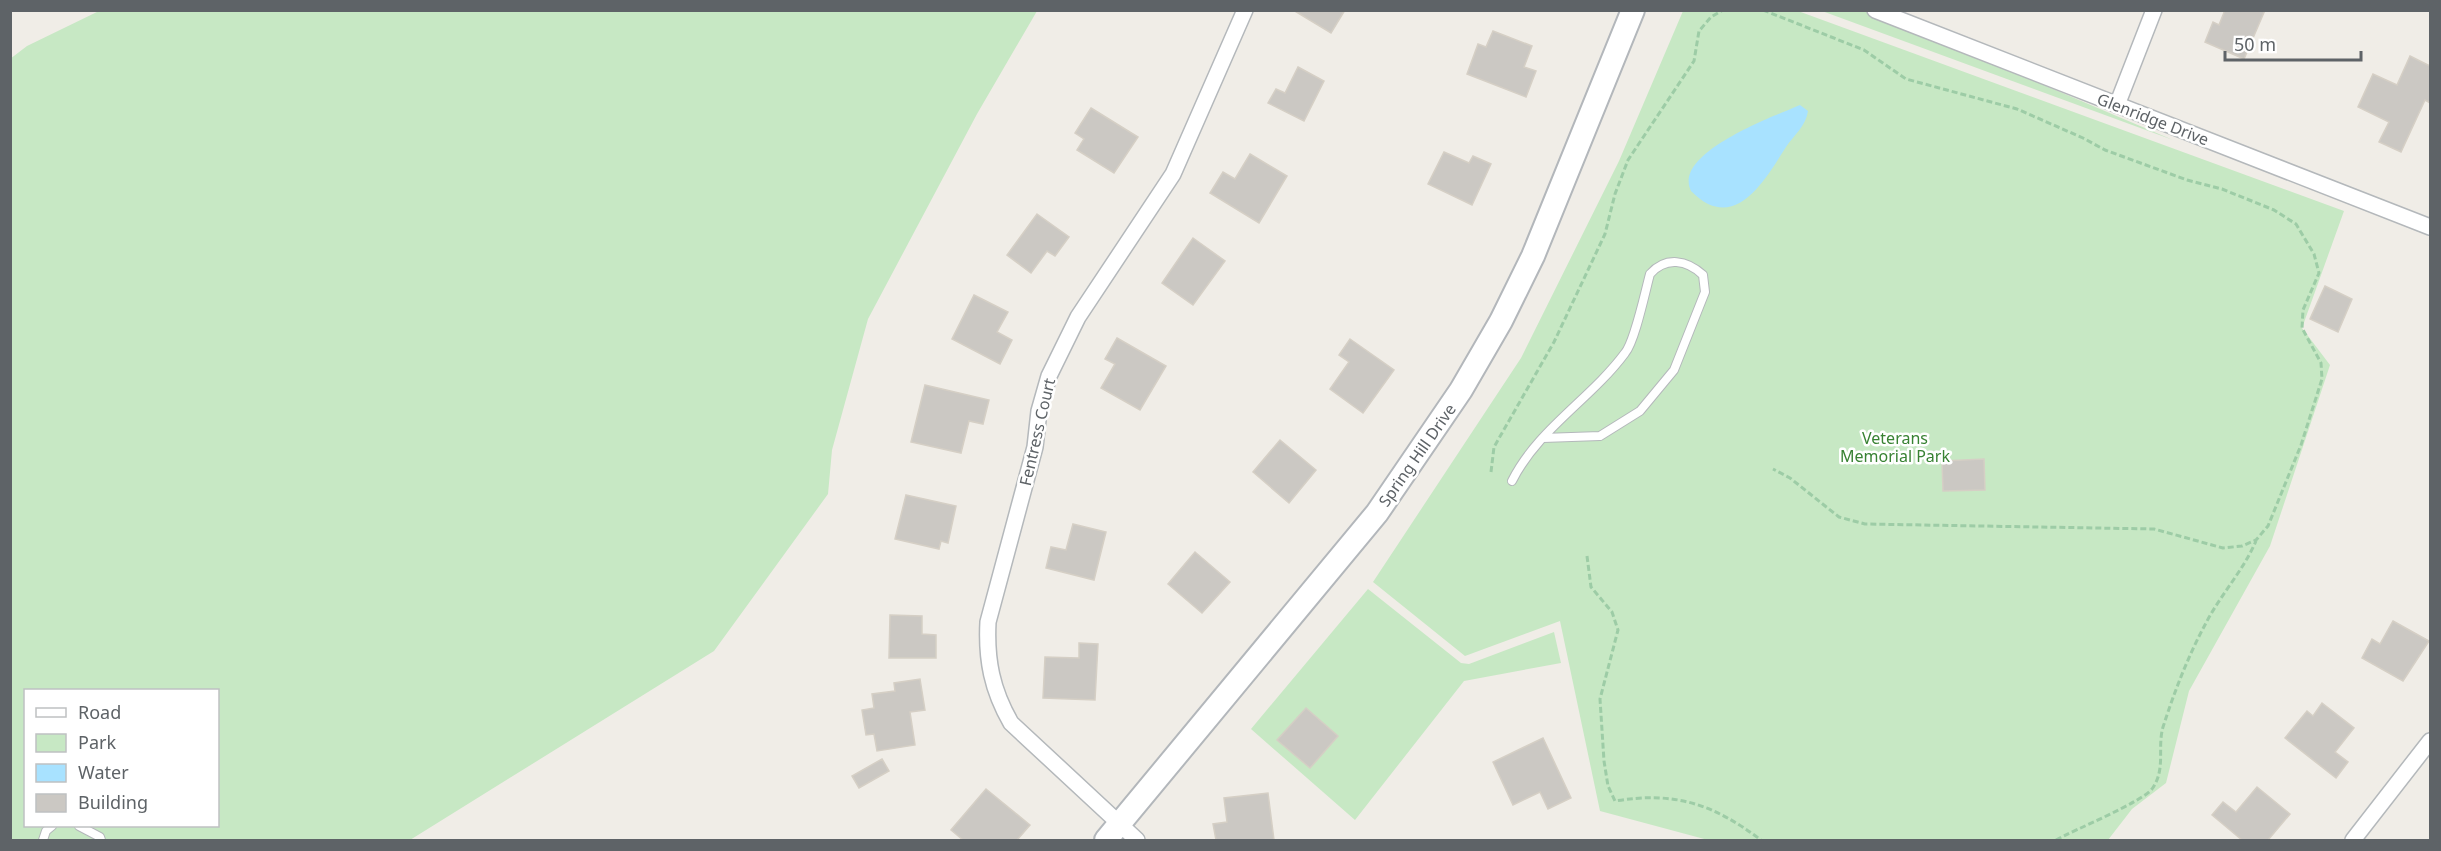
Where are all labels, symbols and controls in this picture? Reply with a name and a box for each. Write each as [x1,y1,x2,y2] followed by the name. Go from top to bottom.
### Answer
[2225,24,2362,62] scale bar
[2234,32,2276,56] text: 50 m
[2094,88,2212,150] street label: Glenridge Drive
[1014,376,1060,488] street label: Fentress Court
[1373,399,1461,511] street label: Spring Hill Drive
[1840,427,1950,467] park label: Veterans Memorial Park
[24,689,219,827] legend
[78,700,121,724] text: Road
[78,730,116,754] text: Park
[78,760,129,784] text: Water
[78,790,148,814] text: Building

